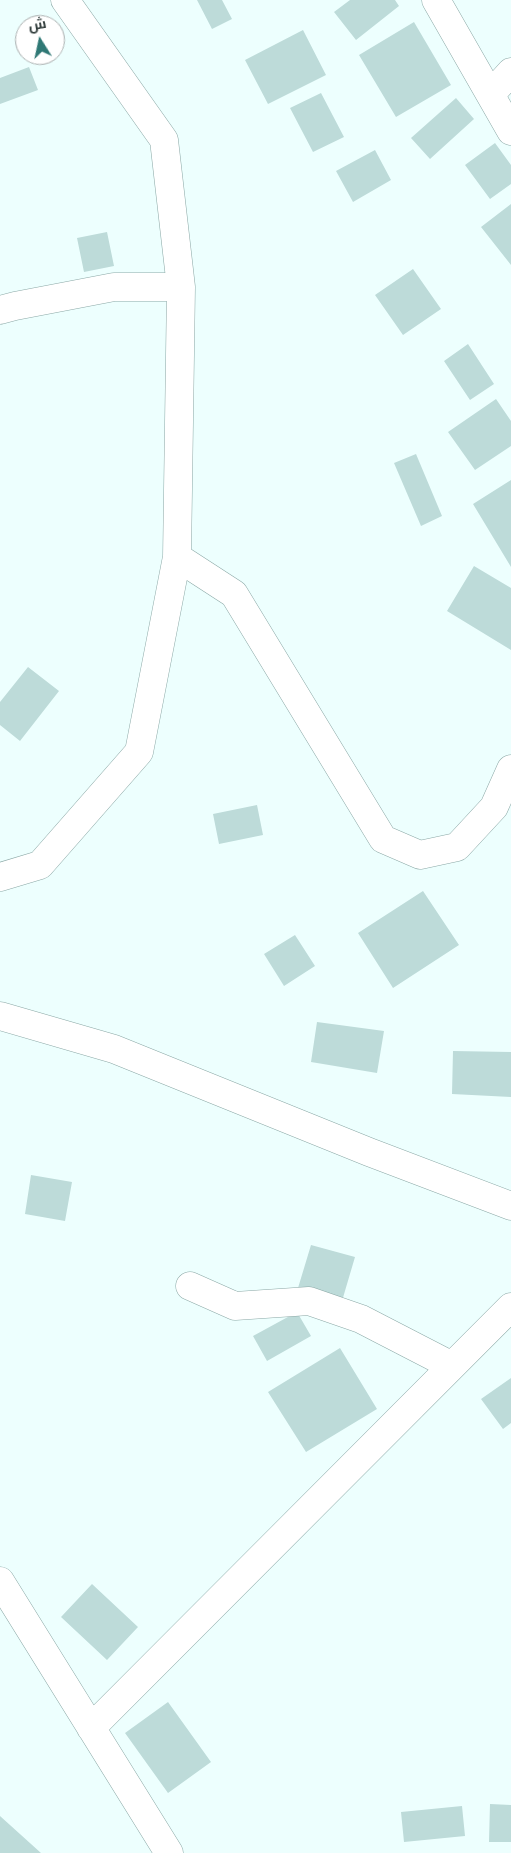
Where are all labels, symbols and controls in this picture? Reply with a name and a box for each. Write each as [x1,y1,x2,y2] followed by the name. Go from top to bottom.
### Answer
[15,15,65,65] north arrow
[27,16,48,36] text: ش

